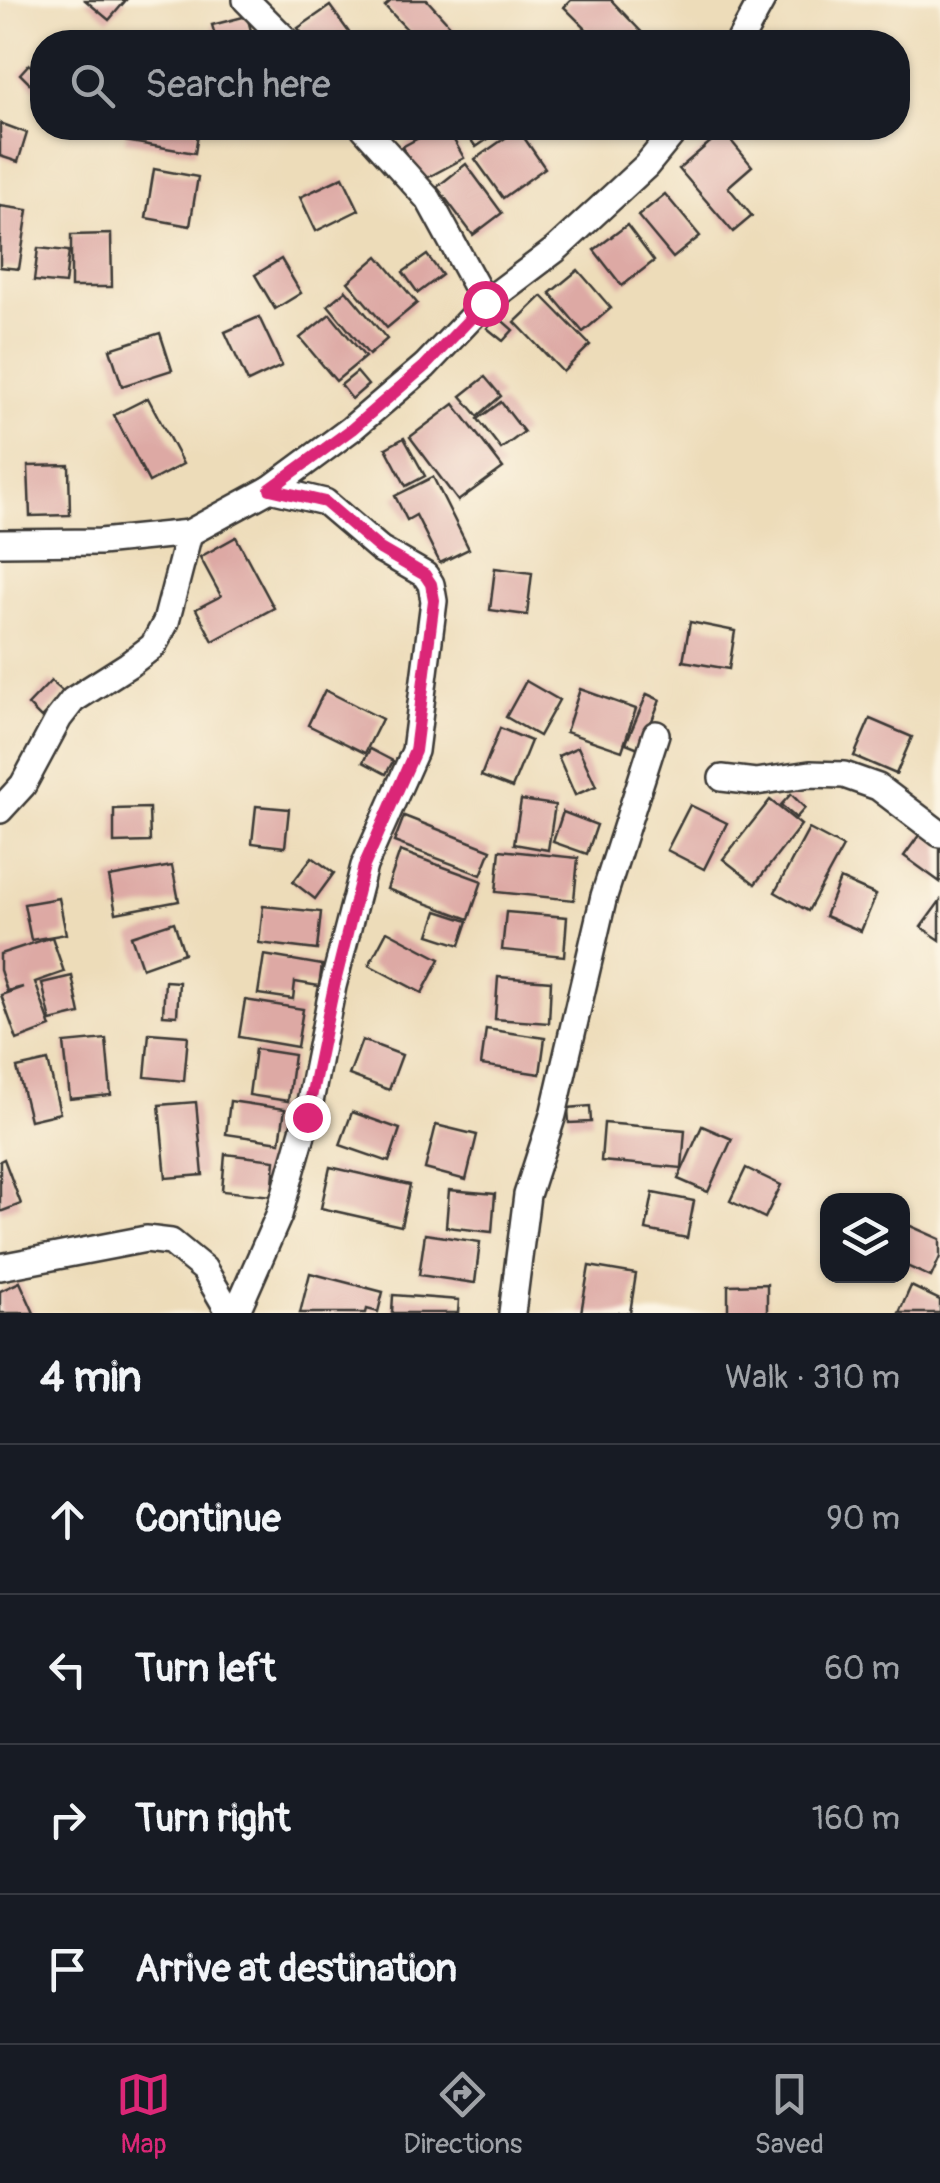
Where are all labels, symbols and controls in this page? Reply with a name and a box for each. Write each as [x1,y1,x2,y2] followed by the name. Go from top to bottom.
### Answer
[30,30,910,140] search box
[65,58,120,113] icon: search
[145,61,331,109] text: Search here
[463,281,509,327] route start
[285,1095,331,1141] route end
[820,1193,910,1283] map controls
[820,1193,910,1283] button: layers
[40,1352,142,1404] text: 4 min
[725,1358,900,1398] text: Walk · 310 m
[40,1492,95,1547] icon: ahead
[135,1495,281,1543] text: Continue
[826,1499,900,1539] text: 90 m
[40,1642,95,1697] icon: left
[135,1645,276,1693] text: Turn left
[824,1649,900,1689] text: 60 m
[40,1792,95,1847] icon: right
[135,1795,290,1843] text: Turn right
[812,1799,900,1839] text: 160 m
[40,1942,95,1997] icon: arrive
[135,1945,457,1993] text: Arrive at destination
[116,2067,171,2162] tab: Map
[403,2067,522,2162] tab: Directions
[754,2067,824,2162] tab: Saved

